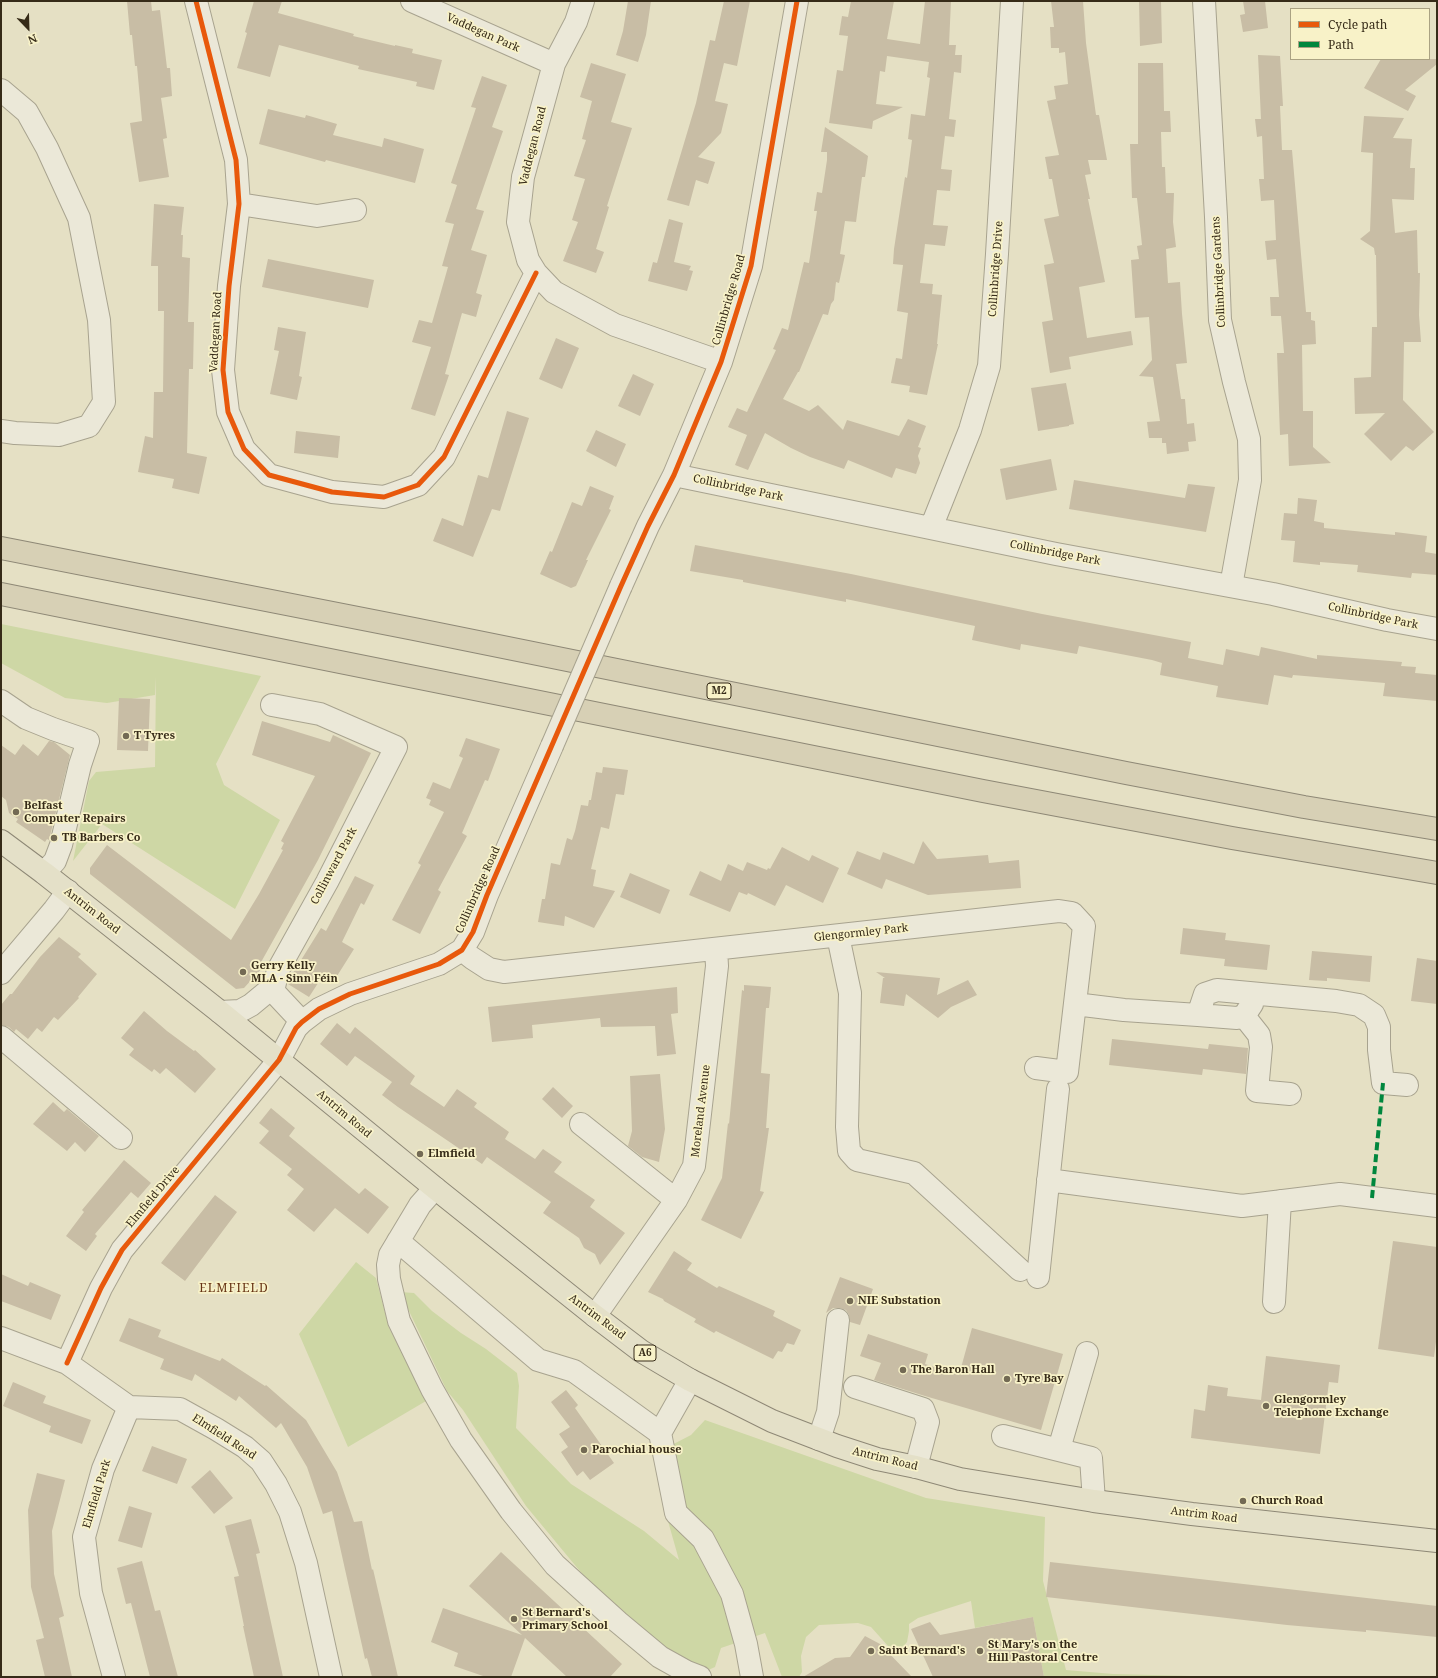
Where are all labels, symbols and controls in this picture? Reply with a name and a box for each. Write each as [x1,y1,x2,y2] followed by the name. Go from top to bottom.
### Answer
[8,8,48,48] north arrow
[1290,8,1430,60] legend
[444,11,522,55] street label: Vaddegan Park
[1328,16,1387,33] text: Cycle path
[26,31,40,48] text: N
[1328,36,1354,53] text: Path
[517,105,549,187] street label: Vaddegan Road
[1209,216,1229,328] street label: Collinbridge Gardens
[986,220,1006,318] street label: Collinbridge Drive
[710,253,748,347] street label: Collinbridge Road
[207,291,225,373] street label: Vaddegan Road
[692,472,784,504] street label: Collinbridge Park
[1009,538,1101,568] street label: Collinbridge Park
[1327,600,1419,632] street label: Collinbridge Park
[707,683,731,699] road number: M2
[134,729,175,743] place label: T Tyres
[121,731,131,741] marker: T Tyres
[24,799,125,825] place label: Belfast Computer Repairs
[11,807,21,817] marker: Belfast Computer Repairs
[308,825,360,907] street label: Collinward Park
[62,831,141,845] place label: TB Barbers Co
[49,833,59,843] marker: TB Barbers Co
[453,844,503,936] street label: Collinbridge Road
[61,885,123,937] street label: Antrim Road
[813,921,909,945] street label: Glengormley Park
[251,959,338,985] place label: Gerry Kelly MLA - Sinn Féin
[238,967,248,977] marker: Gerry Kelly MLA - Sinn Féin
[689,1064,713,1158] street label: Moreland Avenue
[314,1087,374,1141] street label: Antrim Road
[428,1147,475,1161] place label: Elmfield
[415,1149,425,1159] marker: Elmfield
[124,1164,182,1230] street label: Elmfield Drive
[199,1282,269,1296] district label: ELMFIELD
[566,1292,628,1342] street label: Antrim Road
[858,1294,941,1308] place label: NIE Substation
[845,1296,855,1306] marker: NIE Substation
[634,1345,656,1361] road number: A6
[911,1363,995,1377] place label: The Baron Hall
[898,1365,908,1375] marker: The Baron Hall
[1015,1372,1064,1386] place label: Tyre Bay
[1002,1374,1012,1384] marker: Tyre Bay
[1274,1393,1389,1419] place label: Glengormley Telephone Exchange
[1261,1401,1271,1411] marker: Glengormley Telephone Exchange
[190,1411,258,1463] street label: Elmfield Road
[592,1443,681,1457] place label: Parochial house
[851,1444,919,1474] street label: Antrim Road
[579,1445,589,1455] marker: Parochial house
[80,1458,114,1530] street label: Elmfield Park
[1251,1494,1323,1508] place label: Church Road
[1238,1496,1248,1506] marker: Church Road
[1170,1504,1238,1526] street label: Antrim Road
[522,1606,608,1632] place label: St Bernard's Primary School
[509,1614,519,1624] marker: St Bernard's Primary School
[988,1638,1098,1664] place label: St Mary's on the Hill Pastoral Centre
[879,1644,965,1658] place label: Saint Bernard's
[866,1646,876,1656] marker: Saint Bernard's
[975,1646,985,1656] marker: St Mary's on the Hill Pastoral Centre

